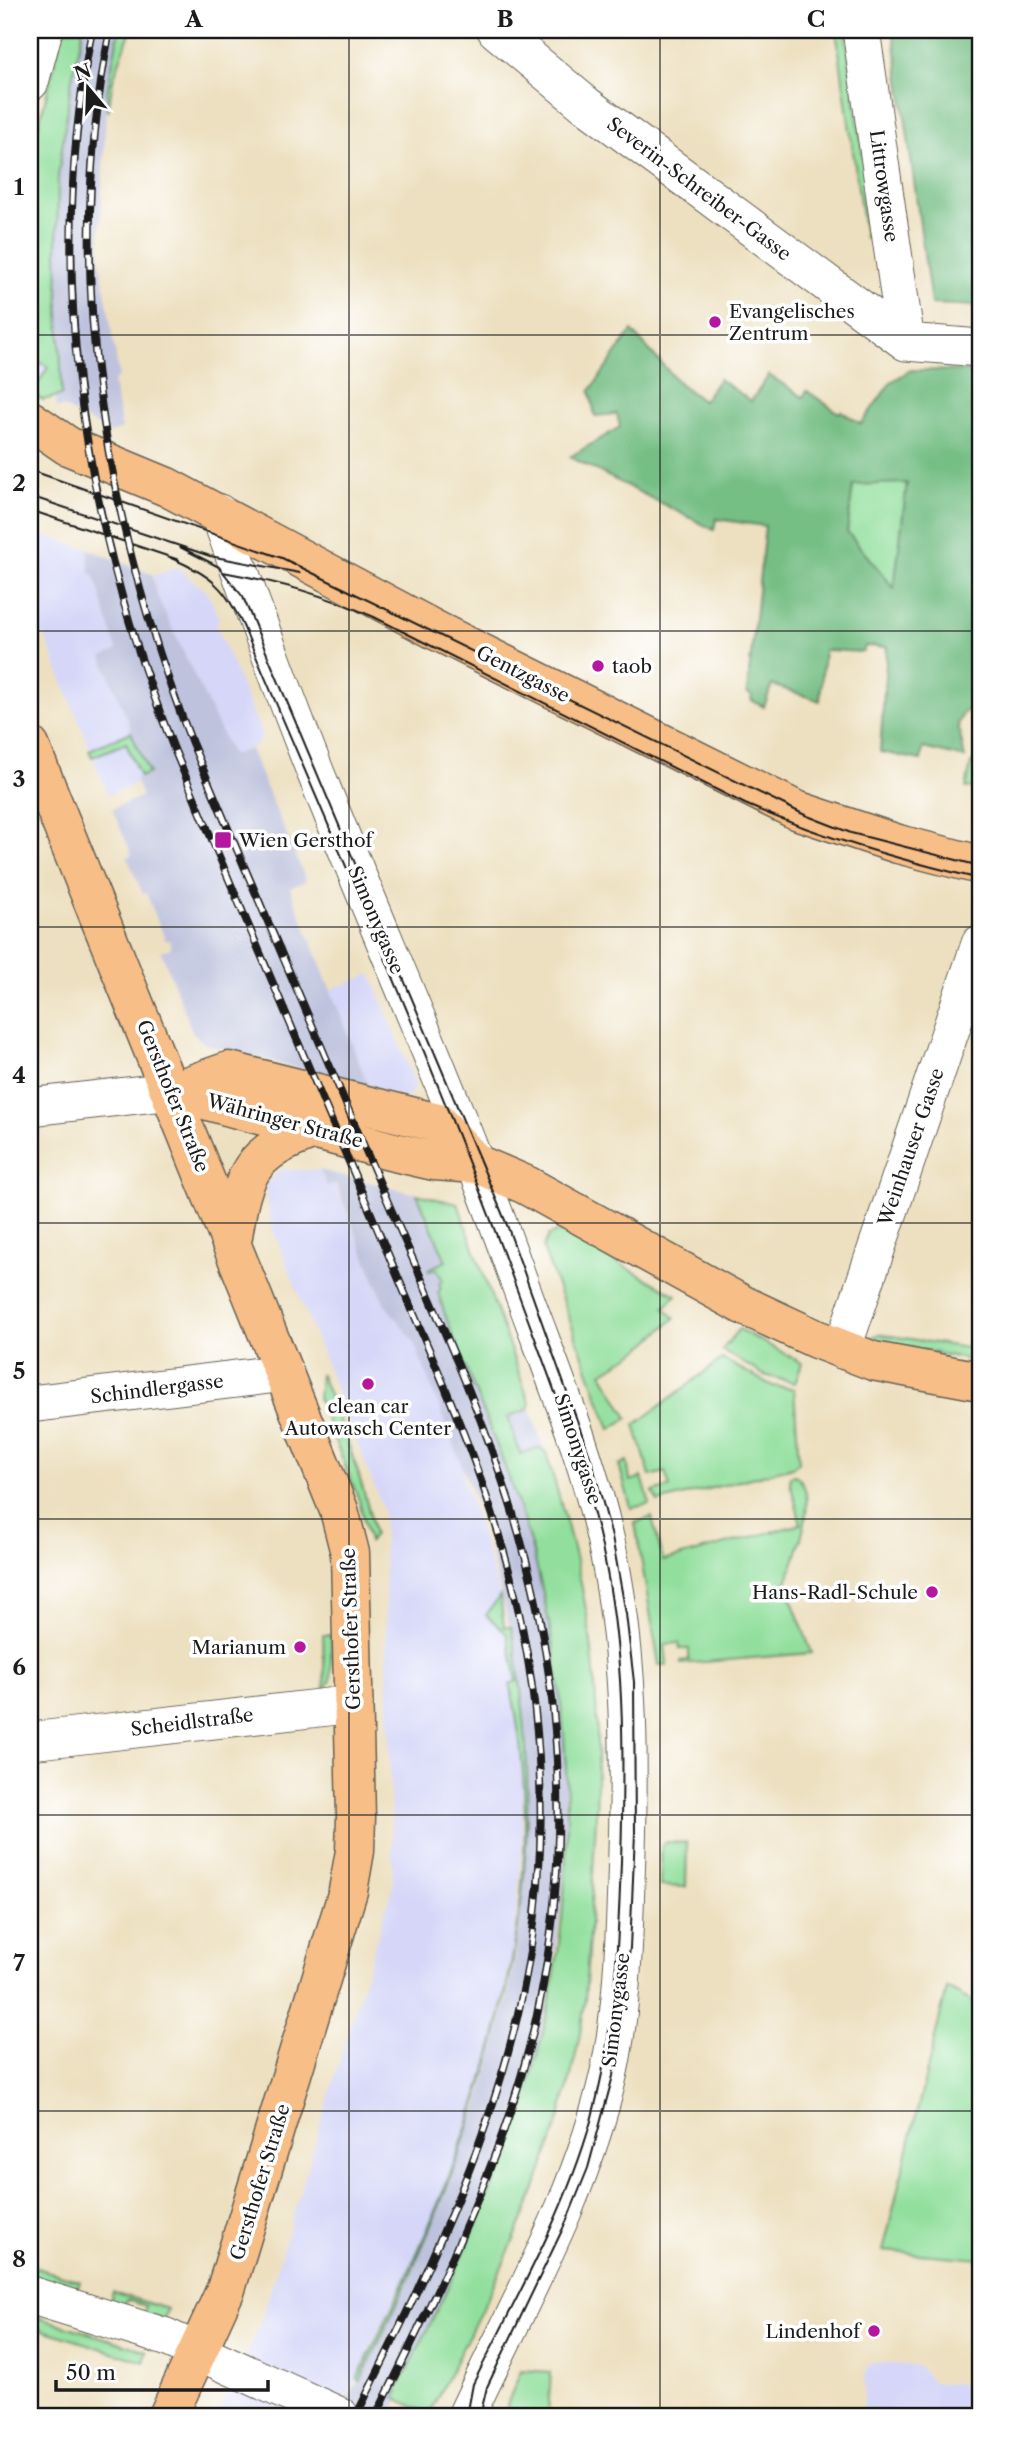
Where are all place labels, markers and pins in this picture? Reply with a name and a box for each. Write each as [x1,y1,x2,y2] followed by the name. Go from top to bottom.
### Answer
[729,300,855,345] place label: Evangelisches Zentrum
[707,314,723,330] marker: Evangelisches Zentrum
[612,655,652,678] place label: taob
[590,658,606,674] marker: taob
[238,829,374,852] place label: Wien Gersthof
[213,830,233,850] marker: Wien Gersthof
[360,1376,376,1392] marker: clean car Autowasch Center
[284,1395,451,1440] place label: clean car Autowasch Center
[752,1581,918,1604] place label: Hans-Radl-Schule
[924,1584,940,1600] marker: Hans-Radl-Schule
[192,1636,286,1659] place label: Marianum
[292,1639,308,1655] marker: Marianum
[766,2320,862,2343] place label: Lindenhof
[866,2323,882,2339] marker: Lindenhof

